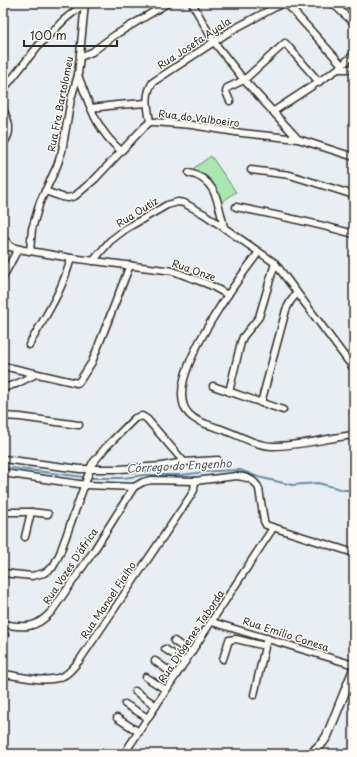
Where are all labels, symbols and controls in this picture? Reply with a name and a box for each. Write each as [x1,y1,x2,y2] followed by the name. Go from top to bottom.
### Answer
[154,13,235,73] street label: Rua Josefa Ayala
[24,22,117,48] scale bar
[30,26,67,44] text: 100 m
[43,55,76,153] street label: Rua Fra Bartolomeu
[158,105,241,130] street label: Rua do Valboeiro
[113,193,161,230] street label: Rua Outiz
[170,255,219,284] street label: Rua Onze
[126,454,233,477] water label: Córrego do Engenho
[38,524,101,607] street label: Rua Vozes D'áfrica
[76,558,139,641] street label: Rua Manoel Fialho
[154,586,228,685] street label: Rua Diógenes Taborda
[241,613,332,655] street label: Rua Emílio Conesa

